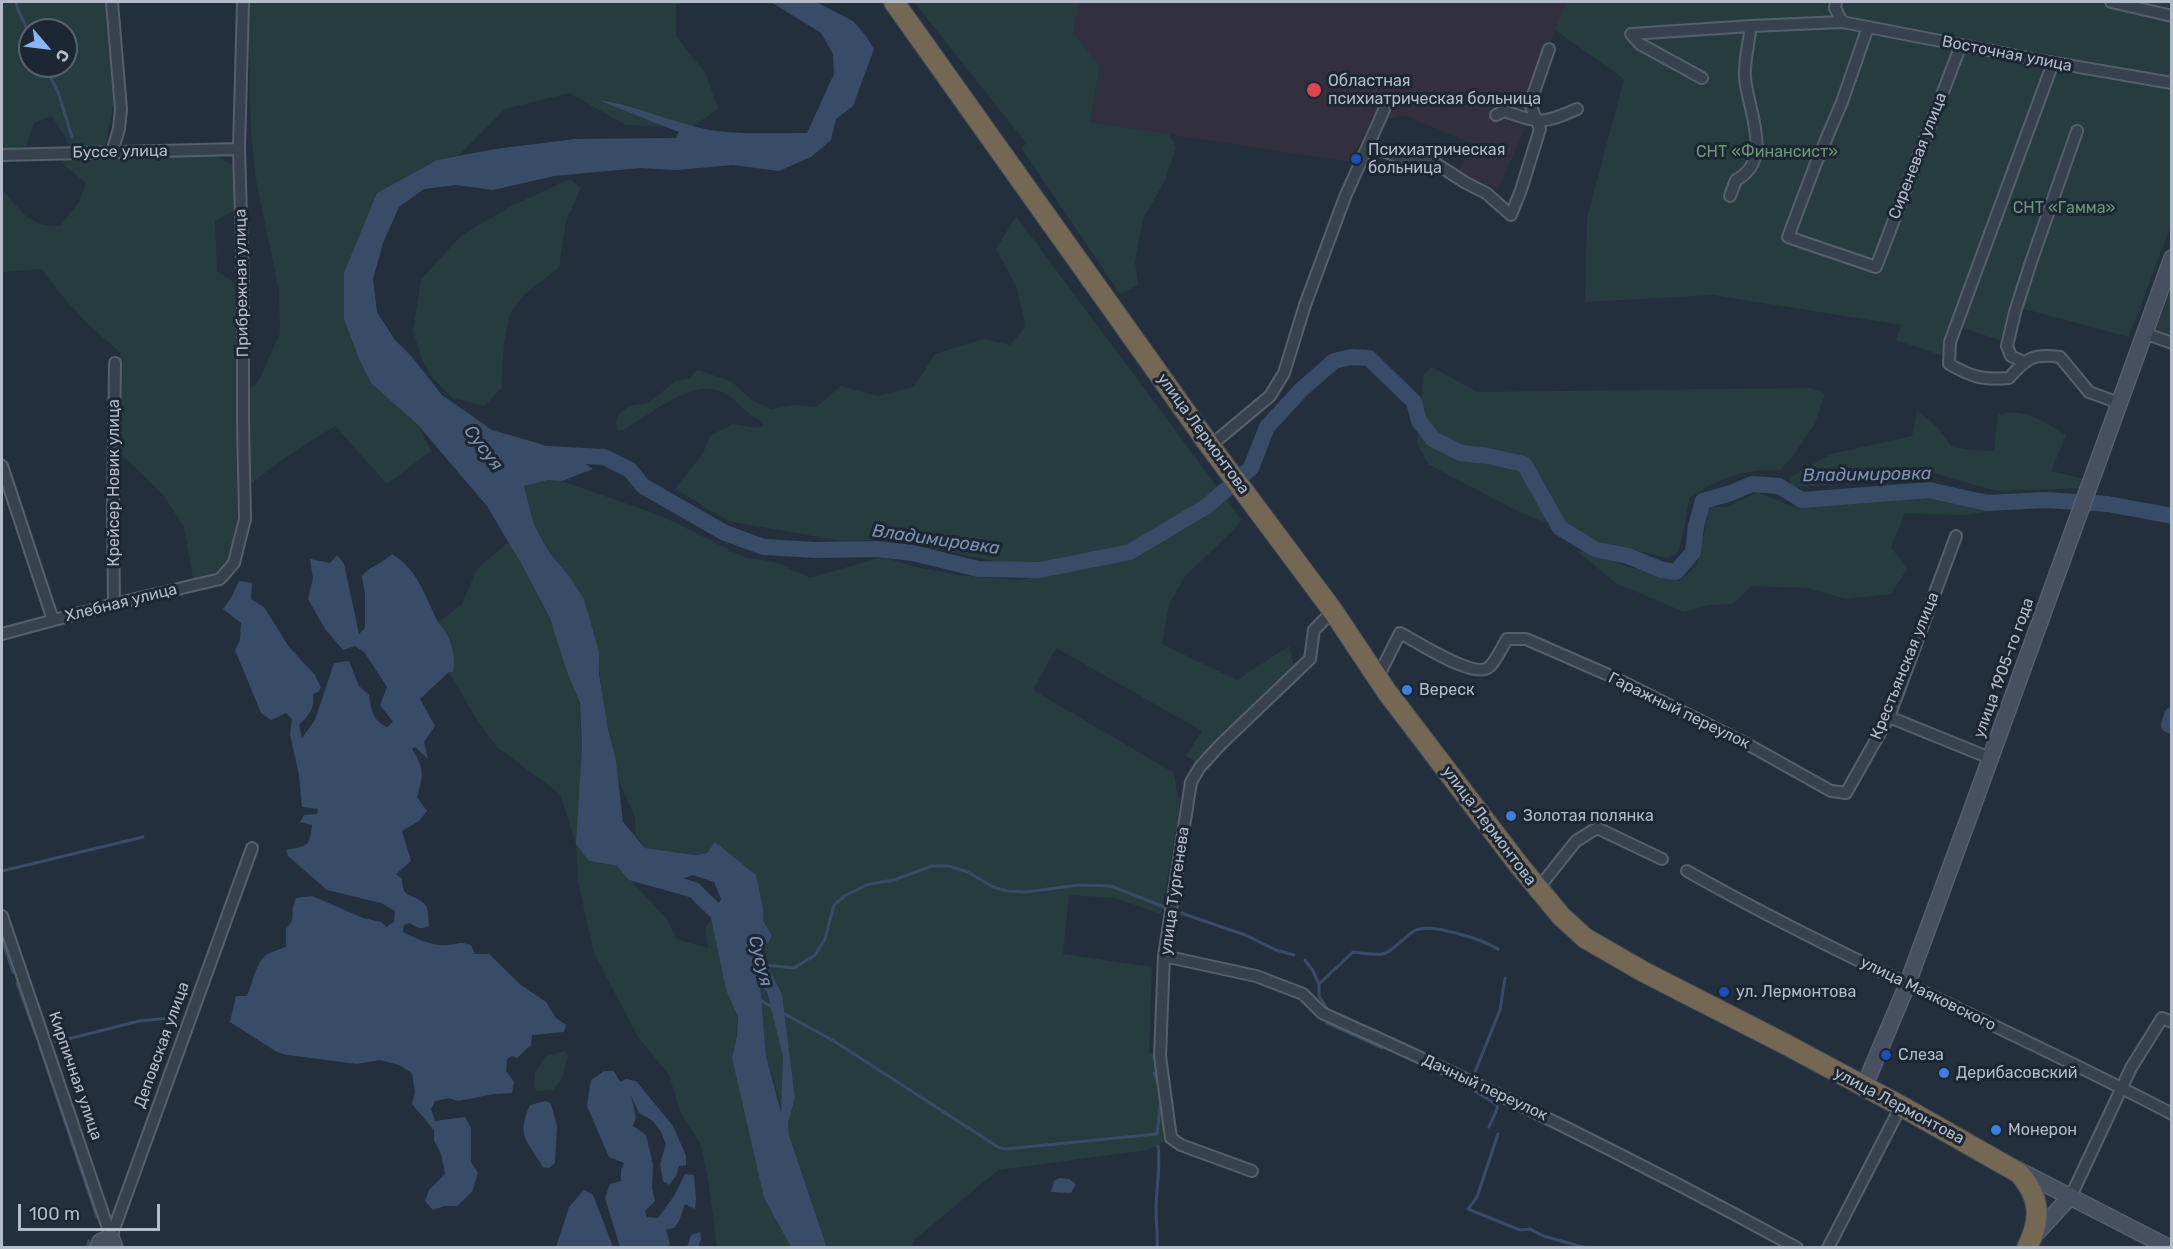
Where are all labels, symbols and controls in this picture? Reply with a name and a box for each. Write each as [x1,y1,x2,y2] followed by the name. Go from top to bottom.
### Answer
[18,18,78,78] north arrow
[1940,32,2074,76] street label: Восточная улица
[52,46,74,65] text: С
[1328,71,1541,109] place label: Областная психиатрическая больница
[1305,81,1323,99] marker: Областная психиатрическая больница
[1885,90,1951,222] street label: Сиреневая улица
[1368,140,1505,178] place label: Психиатрическая больница
[72,142,168,162] street label: Буссе улица
[1696,142,1838,162] park label: СНТ «Финансист»
[1349,152,1363,166] marker: Психиатрическая больница
[2013,198,2115,218] park label: СНТ «Гамма»
[231,209,253,357] street label: Прибрежная улица
[1153,370,1253,498] street label: улица Лермонтова
[104,399,124,567] street label: Крейсер Новик улица
[459,421,507,475] water label: Сусуя
[1802,463,1932,487] water label: Владимировка
[871,520,1001,560] water label: Владимировка
[63,580,179,626] street label: Хлебная улица
[1867,590,1943,742] street label: Крестьянская улица
[1970,595,2038,741] street label: улица 1905-го года
[1605,668,1753,754] street label: Гаражный переулок
[1419,680,1475,700] place label: Вереск
[1400,683,1414,697] marker: Вереск
[1438,762,1540,890] street label: улица Лермонтова
[1523,806,1654,826] place label: Золотая полянка
[1504,809,1518,823] marker: Золотая полянка
[1156,825,1194,957] street label: улица Тургенева
[743,933,777,989] water label: Сусуя
[1857,953,1999,1035] street label: улица Маяковского
[130,979,194,1111] street label: Деповская улица
[1736,982,1856,1002] place label: ул. Лермонтова
[1717,985,1731,999] marker: ул. Лермонтова
[44,1009,106,1143] street label: Кирпичная улица
[1898,1045,1944,1065] place label: Слеза
[1879,1048,1893,1062] marker: Слеза
[1419,1051,1551,1125] street label: Дачный переулок
[1956,1063,2078,1083] place label: Дерибасовский
[1831,1064,1967,1148] street label: улица Лермонтова
[1937,1066,1951,1080] marker: Дерибасовский
[2008,1120,2077,1140] place label: Монерон
[1989,1123,2003,1137] marker: Монерон
[21,1192,164,1230] scale bar
[29,1203,80,1225] text: 100 m

